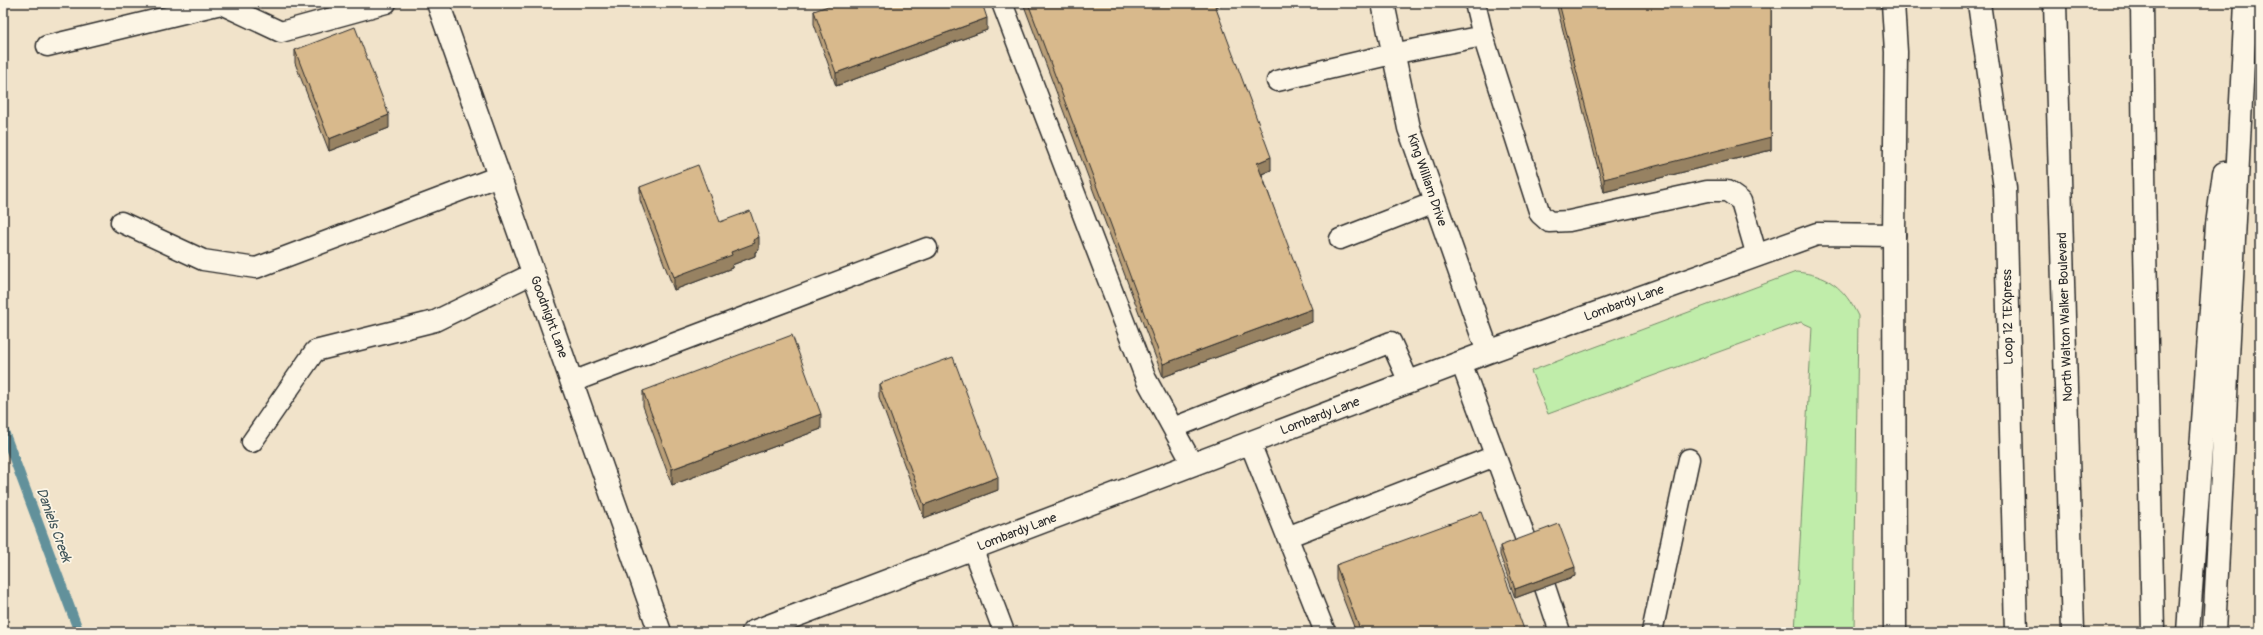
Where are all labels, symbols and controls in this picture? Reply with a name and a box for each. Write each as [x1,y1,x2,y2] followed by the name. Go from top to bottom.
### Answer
[1404,132,1451,229] street label: King William Drive
[2054,232,2076,402] street label: North Walton Walker Boulevard
[1999,269,2017,365] street label: Loop 12 TEXpress
[527,274,571,361] street label: Goodnight Lane
[1582,281,1667,325] street label: Lombardy Lane
[1278,393,1363,438] street label: Lombardy Lane
[33,486,76,566] water label: Daniels Creek
[975,509,1060,554] street label: Lombardy Lane

